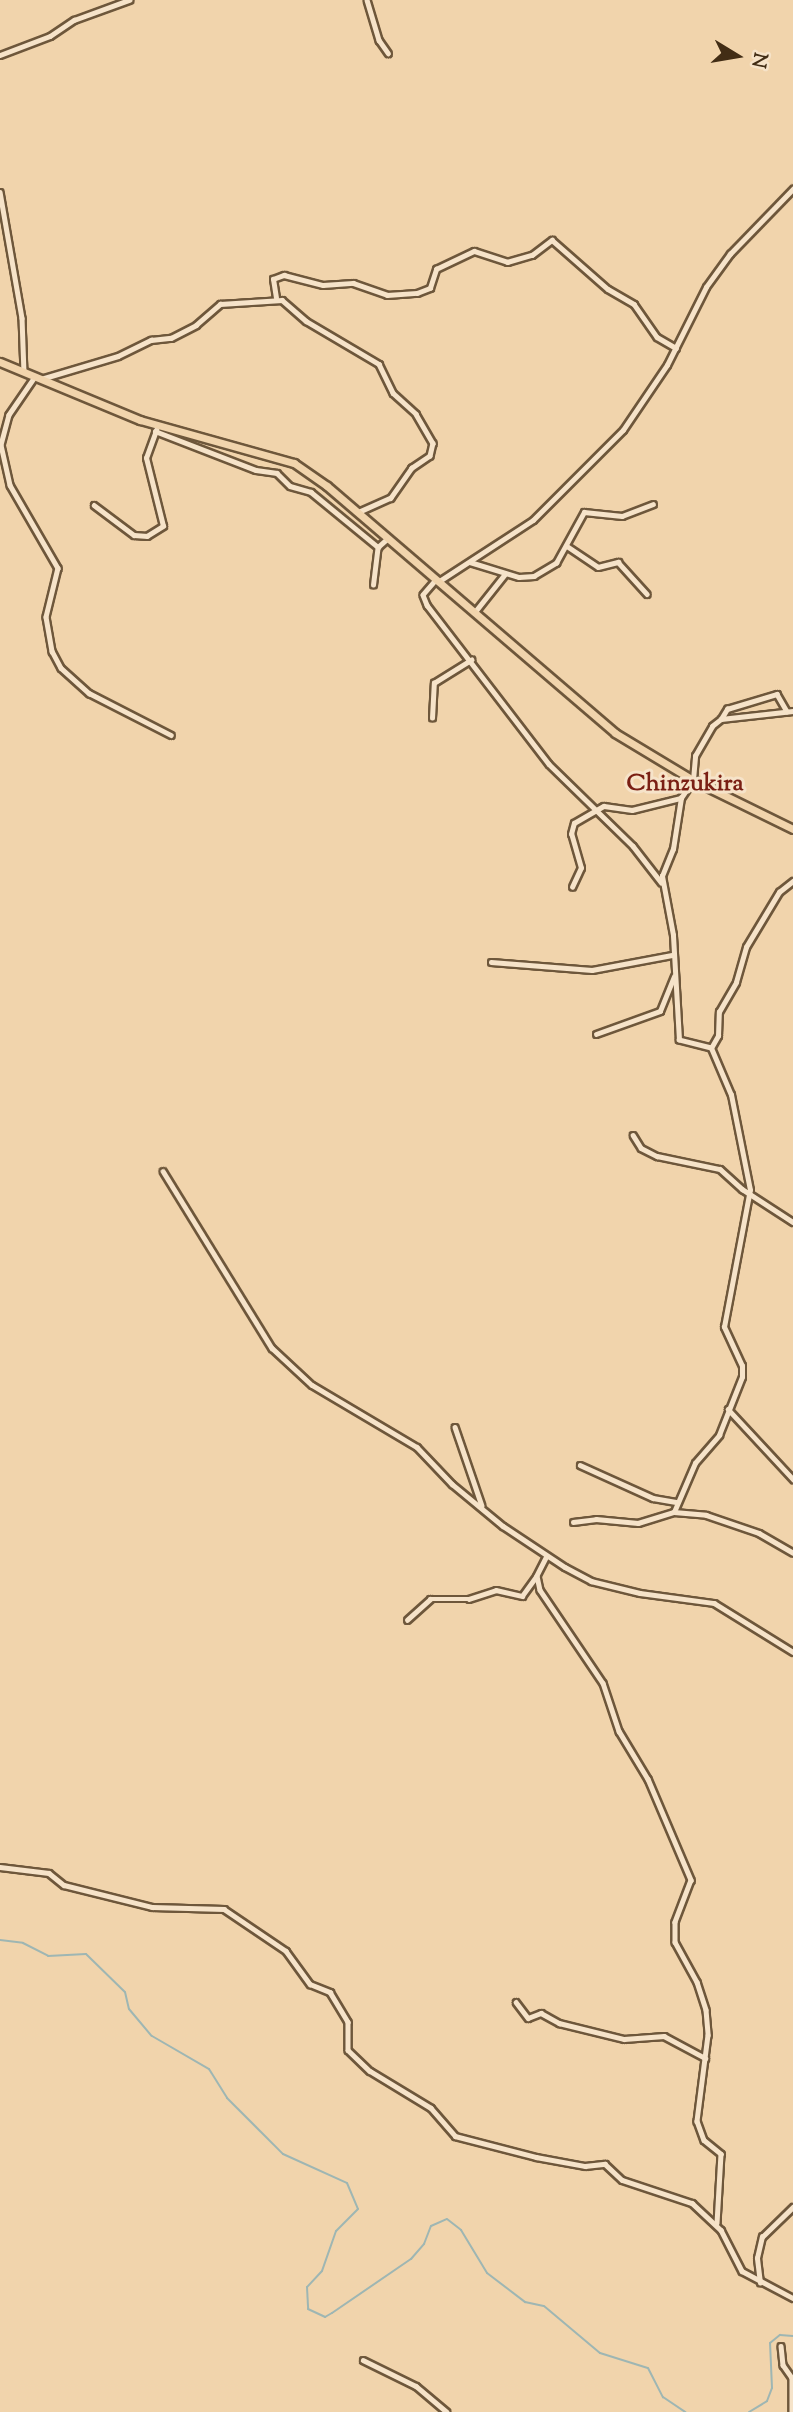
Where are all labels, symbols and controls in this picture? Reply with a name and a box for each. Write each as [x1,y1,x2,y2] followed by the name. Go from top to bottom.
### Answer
[702,21,772,91] north arrow
[743,50,773,70] text: N
[626,771,744,799] district label: Chinzukira

